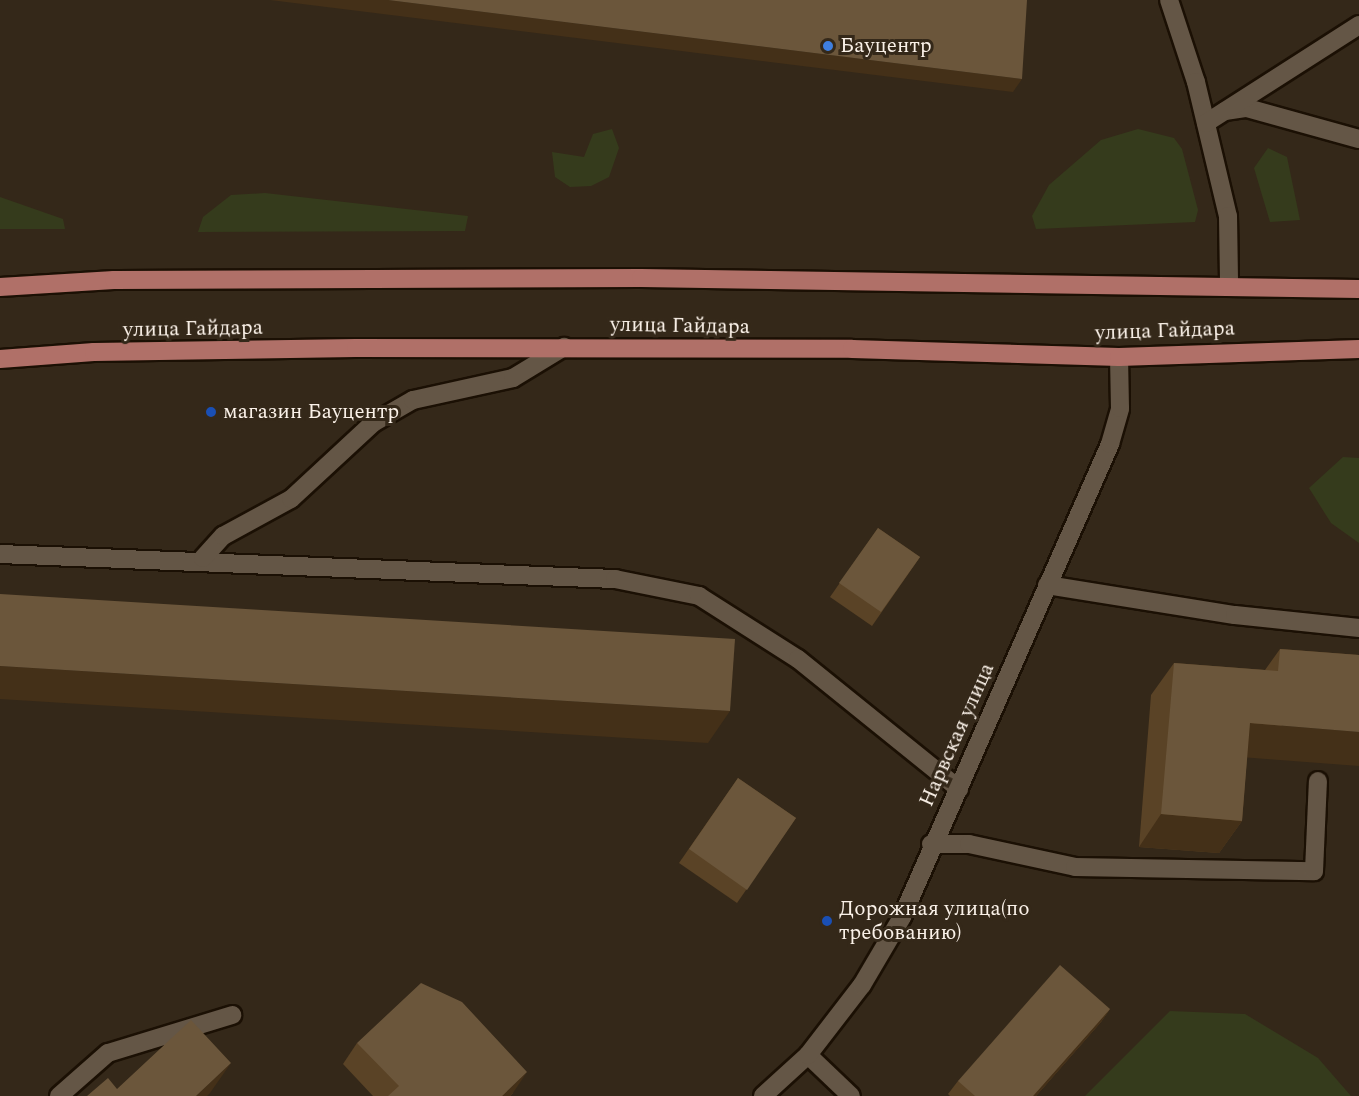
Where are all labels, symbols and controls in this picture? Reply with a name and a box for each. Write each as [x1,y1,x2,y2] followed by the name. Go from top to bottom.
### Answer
[840,33,932,59] place label: Бауцентр
[821,39,835,53] marker: Бауцентр
[610,312,750,340] street label: улица Гайдара
[123,315,263,343] street label: улица Гайдара
[1095,316,1235,346] street label: улица Гайдара
[223,399,399,425] place label: магазин Бауцентр
[204,405,218,419] marker: магазин Бауцентр
[914,659,1000,811] street label: Нарвская улица
[839,896,1030,946] place label: Дорожная улица(по требованию)
[820,914,834,928] marker: Дорожная улица(по требованию)

